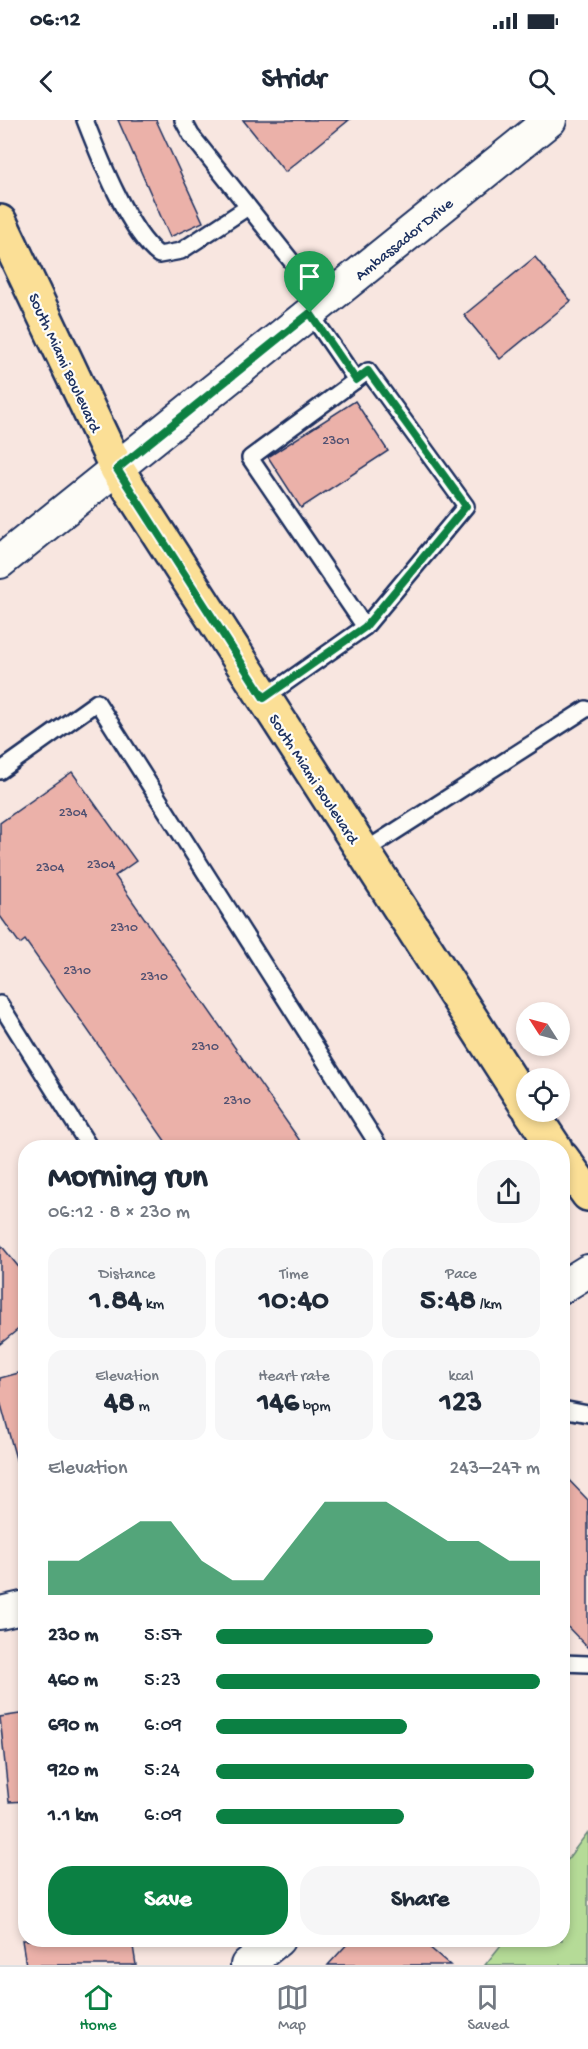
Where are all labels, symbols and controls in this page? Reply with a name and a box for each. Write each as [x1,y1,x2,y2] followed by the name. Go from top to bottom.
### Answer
[30,8,80,34] text: 06:12
[30,65,63,98] icon: back
[262,65,326,97] text: Stridr
[525,65,558,98] icon: search
[352,195,459,286] street label: Ambassador Drive
[284,251,335,313] pin
[293,260,326,293] icon: arrive
[22,291,104,437] street label: South Miami Boulevard
[322,433,350,450] house number: 2301
[263,711,362,850] street label: South Miami Boulevard
[59,805,88,822] house number: 2304
[87,857,116,874] house number: 2304
[36,860,65,877] house number: 2304
[110,920,138,937] house number: 2310
[63,963,91,980] house number: 2310
[140,969,168,986] house number: 2310
[516,1002,570,1056] north arrow
[516,1002,570,1122] map controls
[191,1039,219,1056] house number: 2310
[516,1068,570,1122] button: locate
[223,1093,251,1110] house number: 2310
[48,1160,208,1198] text: Morning run
[477,1160,540,1223] button: share
[48,1202,190,1225] text: 06:12 · 8 × 230 m
[99,1266,155,1285] text: Distance
[279,1266,309,1285] text: Time
[445,1266,477,1285] text: Pace
[90,1285,142,1320] text: 1.84
[259,1285,329,1320] text: 10:40
[420,1285,476,1320] text: 5:48
[142,1296,164,1315] text: km
[476,1296,502,1315] text: /km
[95,1368,159,1387] text: Elevation
[258,1368,330,1387] text: Heart rate
[449,1368,473,1387] text: kcal
[104,1387,135,1422] text: 48
[258,1387,299,1422] text: 146
[440,1387,482,1422] text: 123
[135,1398,150,1417] text: m
[299,1398,330,1417] text: bpm
[48,1458,128,1481] text: Elevation
[449,1458,540,1481] text: 243–247 m
[48,1625,98,1648] text: 230 m
[144,1625,182,1648] text: 5:57
[48,1670,98,1693] text: 460 m
[144,1670,181,1693] text: 5:23
[48,1715,98,1738] text: 690 m
[144,1715,182,1738] text: 6:09
[48,1760,98,1783] text: 920 m
[144,1760,180,1783] text: 5:24
[48,1805,98,1828] text: 1.1 km
[144,1805,182,1828] text: 6:09
[48,1866,288,1935] button: Save
[300,1866,540,1935] button: Share
[79,1981,117,2036] tab: Home
[276,1981,309,2036] tab: Map
[467,1981,508,2036] tab: Saved

